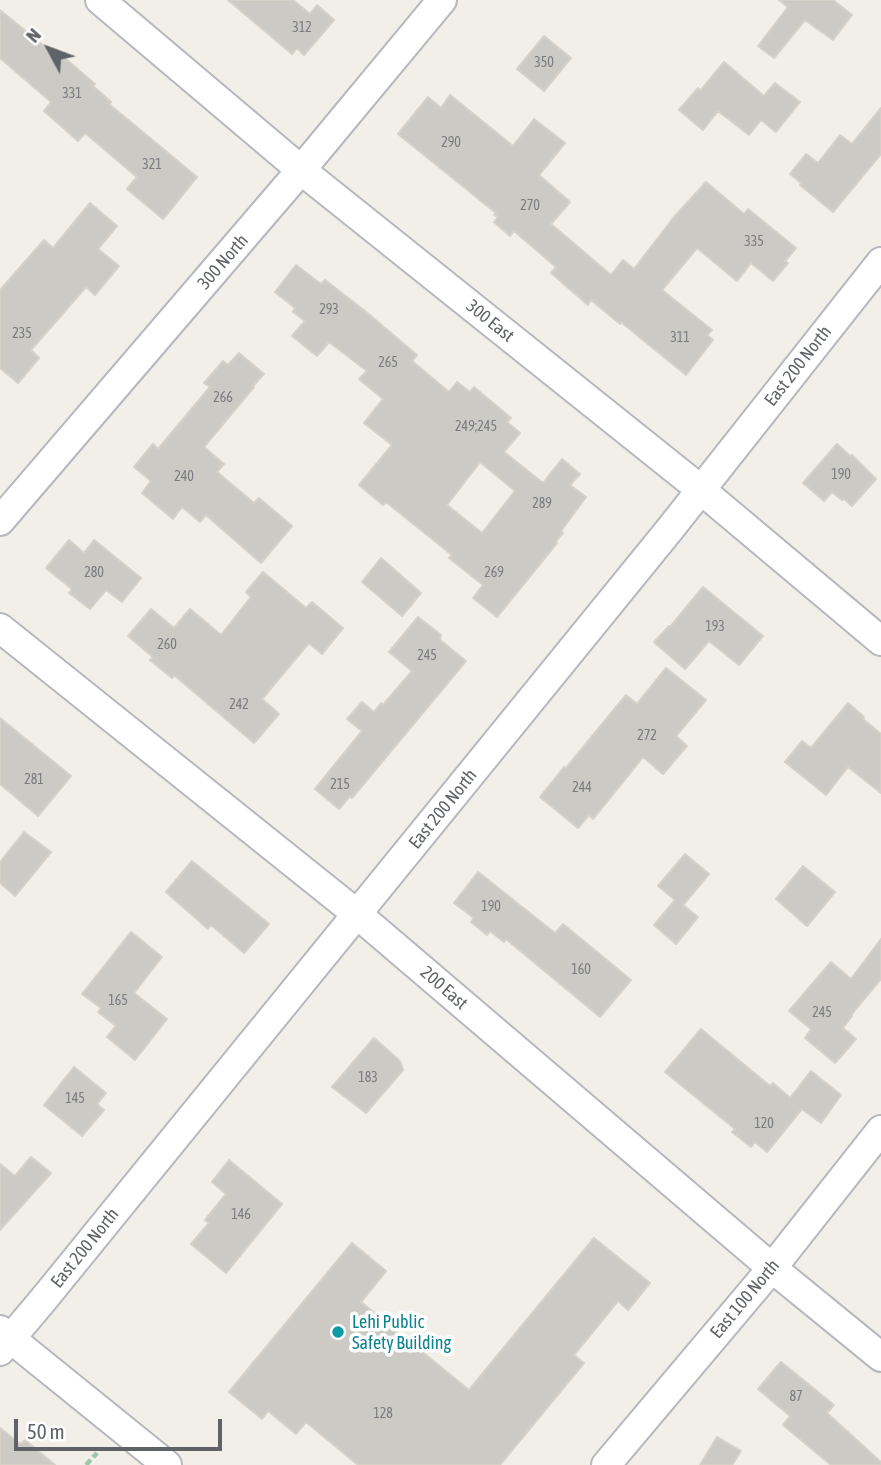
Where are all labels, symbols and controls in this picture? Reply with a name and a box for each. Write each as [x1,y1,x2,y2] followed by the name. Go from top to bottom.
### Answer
[14,14,84,84] north arrow
[292,20,312,36] house number: 312
[21,24,45,47] text: N
[534,55,554,71] house number: 350
[62,86,82,102] house number: 331
[441,135,461,151] house number: 290
[142,157,162,173] house number: 321
[520,198,540,214] house number: 270
[193,230,253,294] street label: 300 North
[744,234,764,250] house number: 335
[462,295,518,347] street label: 300 East
[319,302,339,318] house number: 293
[760,322,836,410] street label: East 200 North
[12,326,32,342] house number: 235
[670,330,690,346] house number: 311
[378,355,398,371] house number: 265
[213,390,233,406] house number: 266
[455,419,497,435] house number: 249;245
[831,467,851,483] house number: 190
[174,469,194,485] house number: 240
[532,496,552,512] house number: 289
[84,565,104,581] house number: 280
[484,565,504,581] house number: 269
[705,619,725,635] house number: 193
[157,637,177,653] house number: 260
[417,648,437,664] house number: 245
[229,697,249,713] house number: 242
[637,728,657,744] house number: 272
[404,765,482,853] street label: East 200 North
[24,772,44,788] house number: 281
[330,777,350,793] house number: 215
[572,780,592,796] house number: 244
[481,899,501,915] house number: 190
[416,962,472,1014] street label: 200 East
[571,962,591,978] house number: 160
[108,993,128,1009] house number: 165
[812,1005,832,1021] house number: 245
[358,1070,378,1086] house number: 183
[65,1091,85,1107] house number: 145
[754,1116,774,1132] house number: 120
[46,1204,124,1292] street label: East 200 North
[231,1207,251,1223] house number: 146
[706,1255,784,1343] street label: East 100 North
[352,1311,451,1354] place label: Lehi Public Safety Building
[330,1324,346,1340] marker: Lehi Public Safety Building
[789,1389,803,1405] house number: 87
[18,1406,226,1450] scale bar
[373,1406,393,1422] house number: 128
[27,1419,65,1443] text: 50 m

